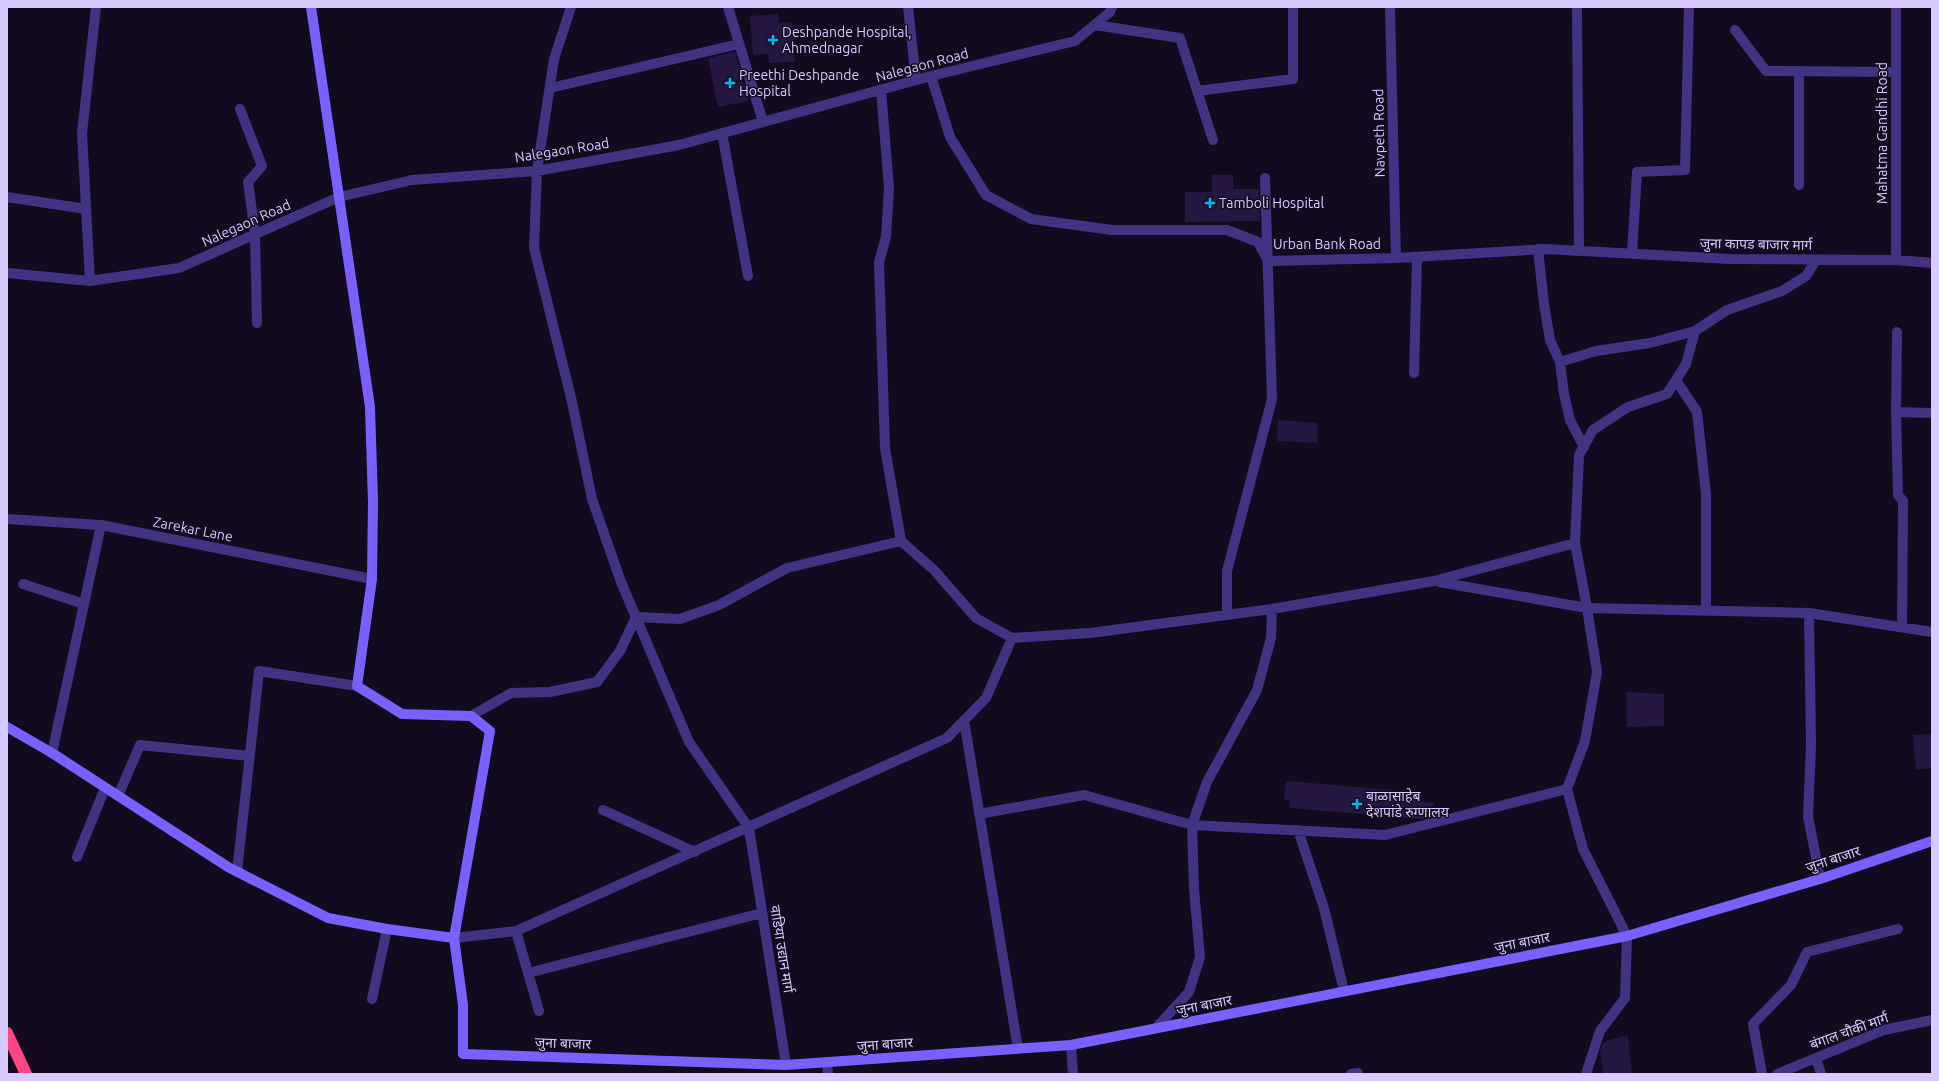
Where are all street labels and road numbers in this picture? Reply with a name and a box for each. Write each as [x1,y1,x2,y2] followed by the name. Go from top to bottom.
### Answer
[874,45,970,85] street label: Nalegaon Road
[1874,62,1890,204] street label: Mahatma Gandhi Road
[1370,88,1388,178] street label: Navpeth Road
[514,135,610,165] street label: Nalegaon Road
[199,196,293,250] street label: Nalegaon Road
[1700,235,1813,255] street label: जुना कापड बाजार मार्ग
[1273,236,1381,252] street label: Urban Bank Road
[152,513,234,545] street label: Zarekar Lane
[1804,843,1863,877] street label: जुना बाजार
[767,904,797,995] street label: वाडिया उद्यान मार्ग
[1493,929,1552,957] street label: जुना बाजार
[1175,992,1234,1020] street label: जुना बाजार
[1808,1009,1891,1053] street label: बंगाल चौकी मार्ग
[534,1034,592,1054] street label: जुना बाजार
[856,1034,914,1056] street label: जुना बाजार

